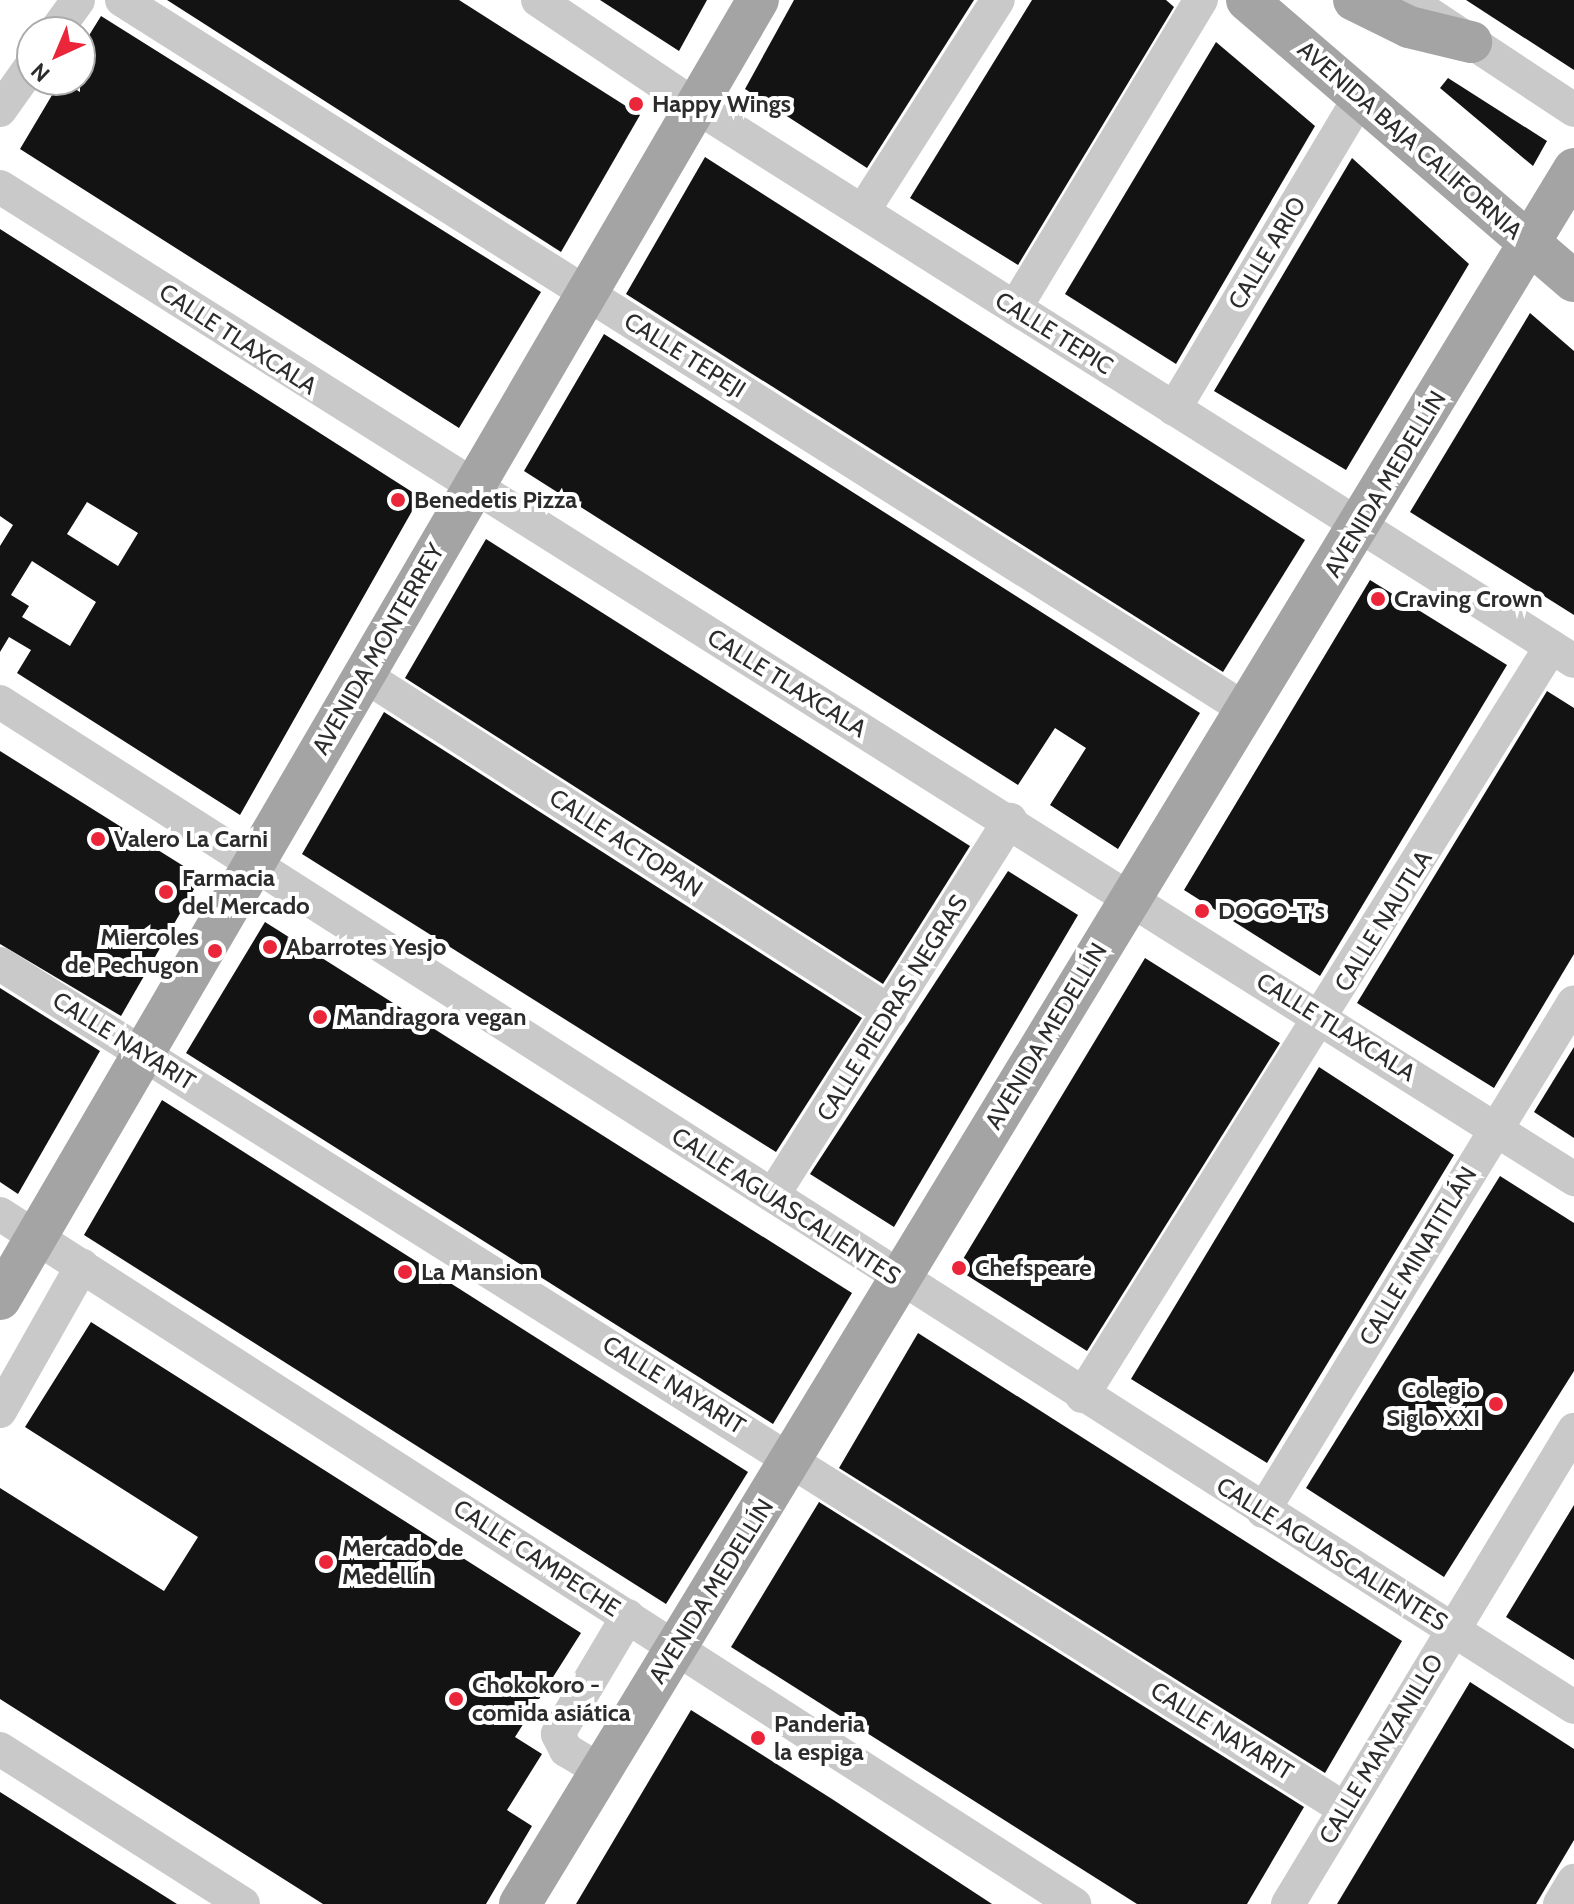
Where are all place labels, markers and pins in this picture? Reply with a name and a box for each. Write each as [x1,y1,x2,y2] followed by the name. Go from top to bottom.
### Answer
[652,90,791,118] place label: Happy Wings
[627,95,645,113] marker: Happy Wings
[414,486,577,514] place label: Benedetis Pizza
[389,491,407,509] marker: Benedetis Pizza
[1394,585,1543,613] place label: Craving Crown
[1369,590,1387,608] marker: Craving Crown
[114,825,268,853] place label: Valero La Carni
[89,830,107,848] marker: Valero La Carni
[182,864,310,920] place label: Farmacia del Mercado
[157,883,175,901] marker: Farmacia del Mercado
[1218,897,1325,925] place label: DOGO-T’s
[1193,902,1211,920] marker: DOGO-T’s
[65,923,199,979] place label: Miercoles de Pechugon
[286,933,446,961] place label: Abarrotes Yesjo
[261,938,279,956] marker: Abarrotes Yesjo
[206,942,224,960] marker: Miercoles de Pechugon
[336,1003,526,1031] place label: Mandragora vegan
[311,1008,329,1026] marker: Mandragora vegan
[975,1254,1092,1282] place label: Chefspeare
[421,1258,538,1286] place label: La Mansion
[950,1259,968,1277] marker: Chefspeare
[396,1263,414,1281] marker: La Mansion
[1386,1376,1480,1432] place label: Colegio Siglo XXI
[1487,1395,1505,1413] marker: Colegio Siglo XXI
[342,1534,463,1590] place label: Mercado de Medellín
[317,1553,335,1571] marker: Mercado de Medellín
[472,1671,631,1727] place label: Chokokoro - comida asiática
[447,1690,465,1708] marker: Chokokoro - comida asiática
[774,1710,865,1766] place label: Panderia la espiga
[749,1729,767,1747] marker: Panderia la espiga

